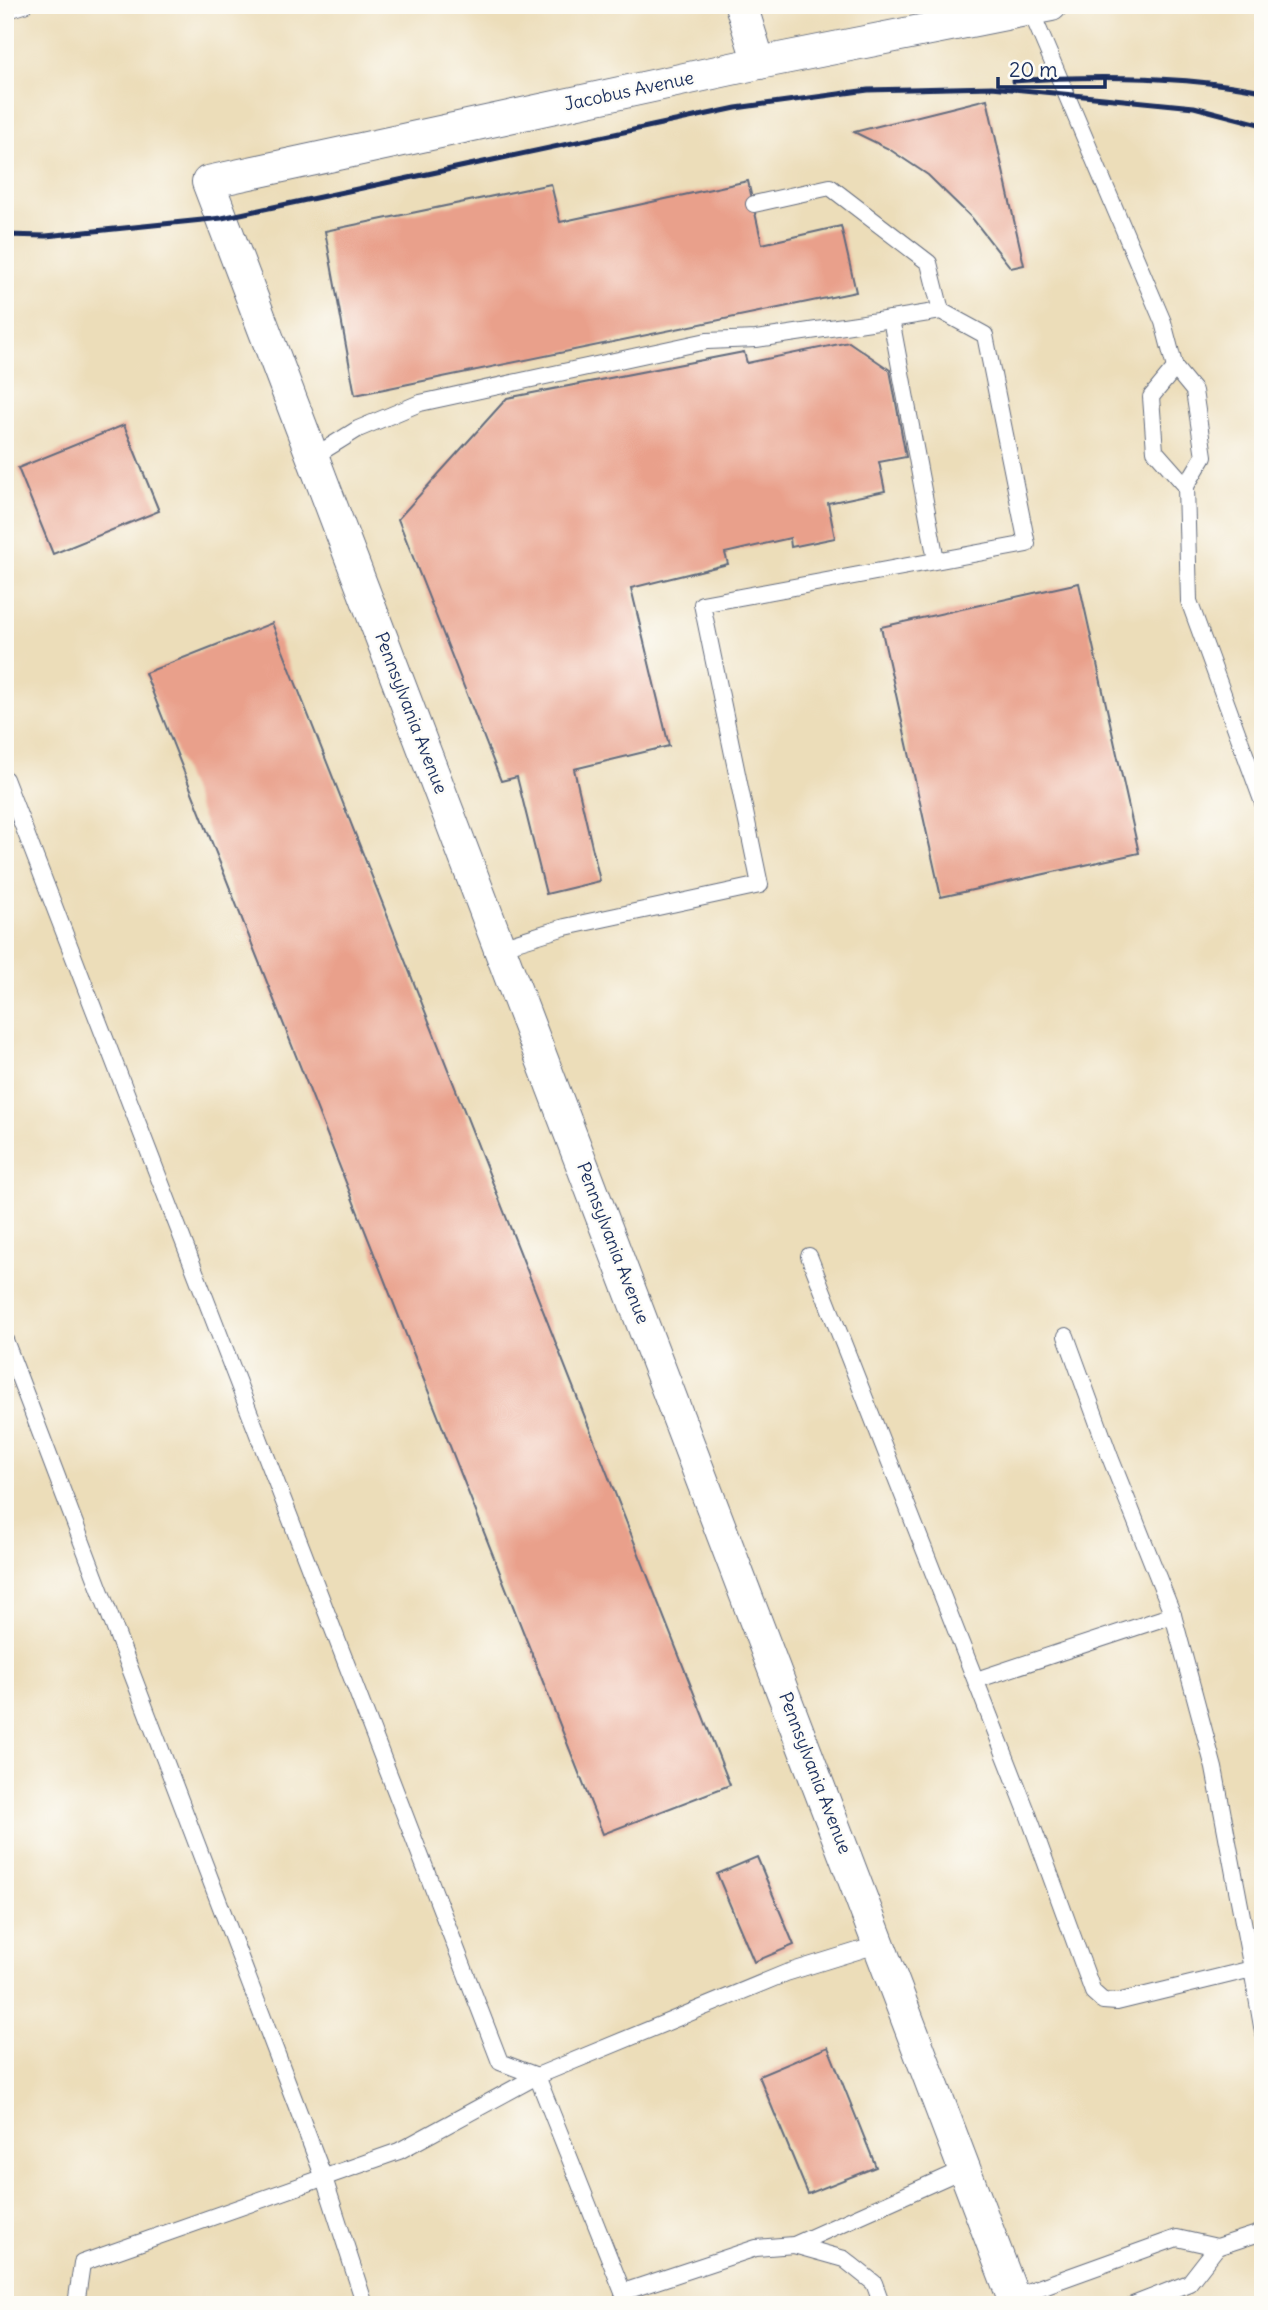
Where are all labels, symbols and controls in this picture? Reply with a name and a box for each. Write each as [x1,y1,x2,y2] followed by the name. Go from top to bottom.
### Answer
[998,46,1105,90] scale bar
[1009,56,1058,83] text: 20 m
[562,66,696,115] street label: Jacobus Avenue
[370,629,453,797] street label: Pennsylvania Avenue
[572,1159,655,1327] street label: Pennsylvania Avenue
[774,1689,857,1857] street label: Pennsylvania Avenue

